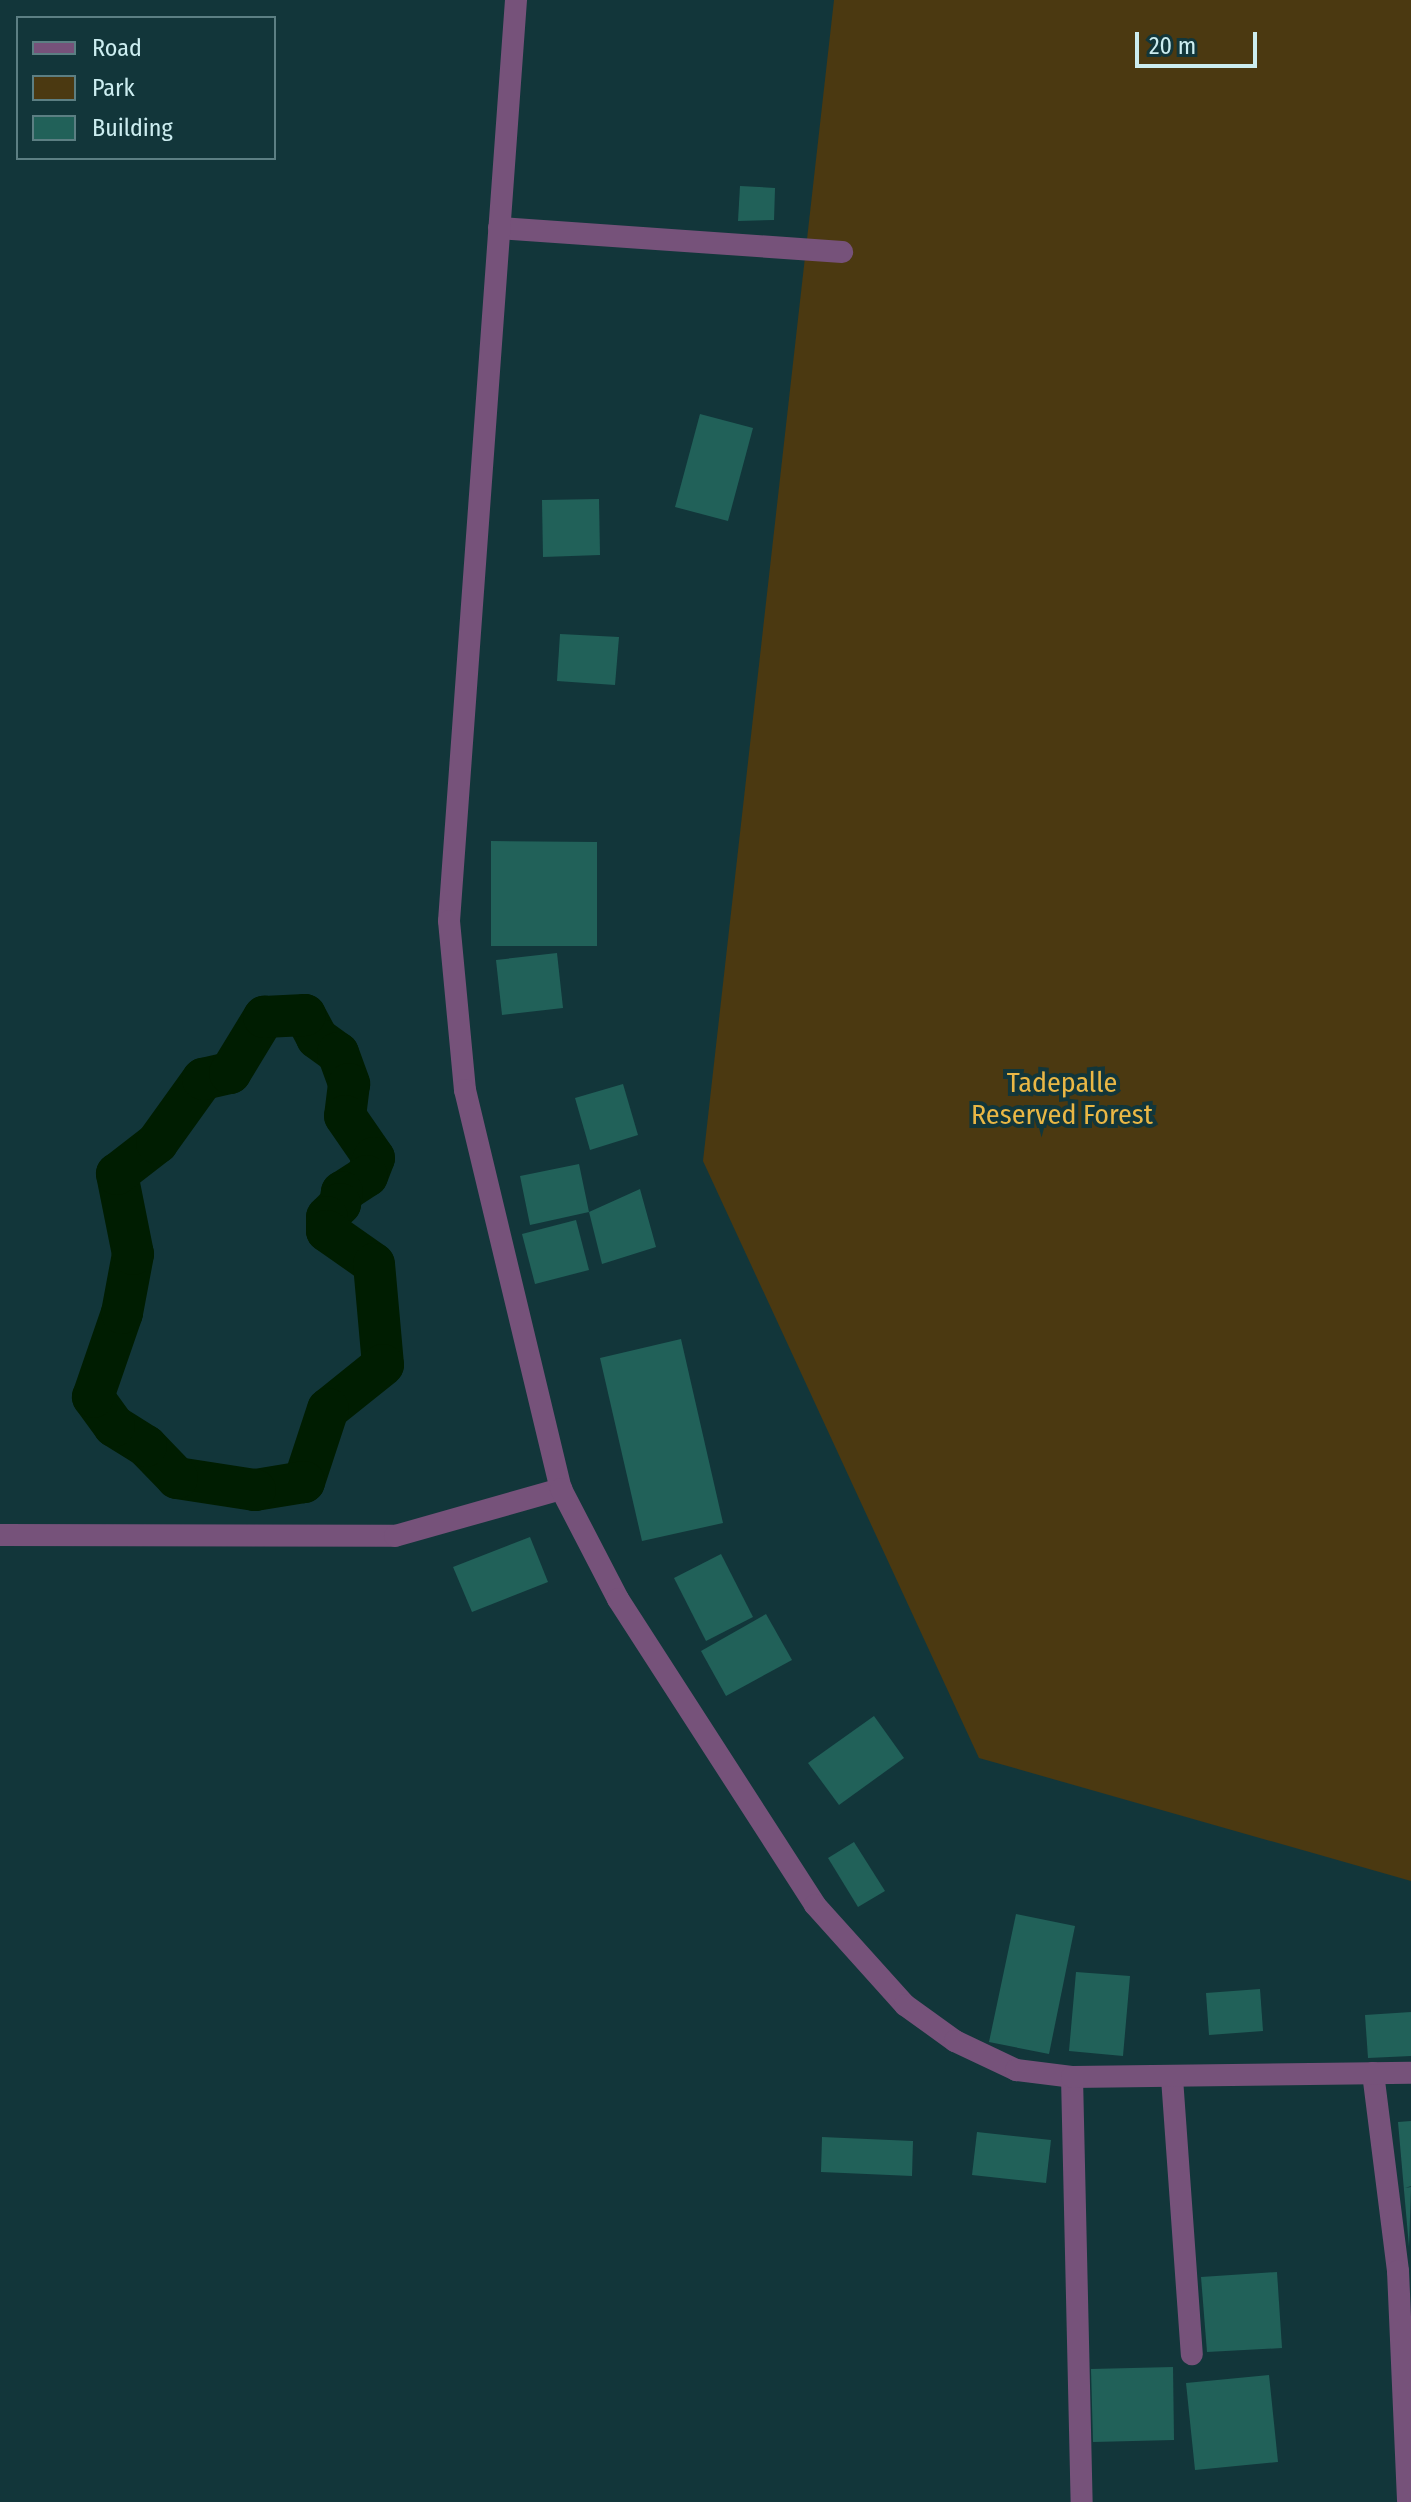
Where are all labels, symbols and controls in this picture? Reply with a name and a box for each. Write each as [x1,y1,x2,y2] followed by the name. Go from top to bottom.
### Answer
[16,16,276,160] legend
[1139,16,1261,66] scale bar
[1149,32,1196,60] text: 20 m
[92,34,142,62] text: Road
[92,74,135,102] text: Park
[92,114,173,142] text: Building
[971,1066,1153,1132] park label: Tadepalle Reserved Forest

